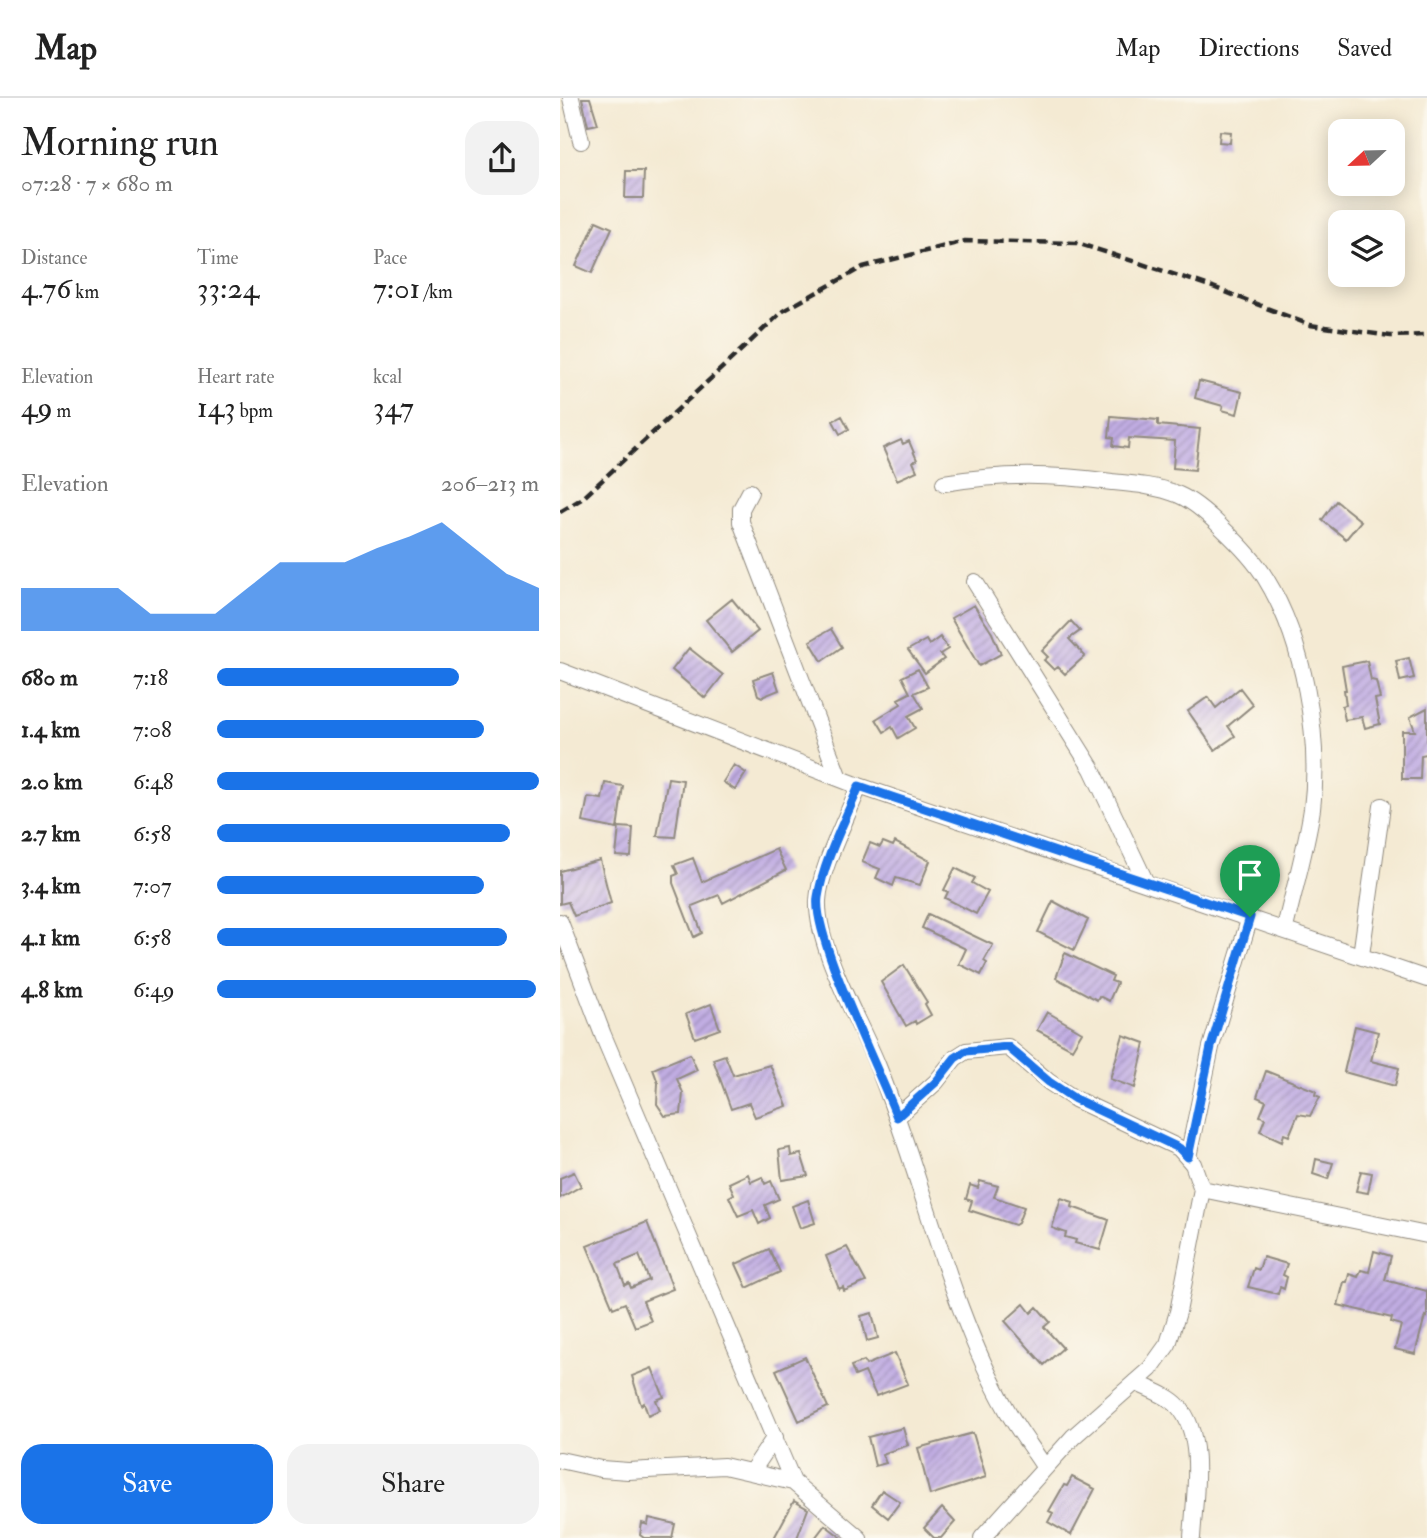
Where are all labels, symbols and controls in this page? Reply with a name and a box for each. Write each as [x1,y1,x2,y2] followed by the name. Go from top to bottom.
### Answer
[35,28,97,69] text: Map
[1115,33,1160,64] text: Map
[1198,33,1299,64] text: Directions
[1337,33,1392,64] text: Saved
[21,119,219,167] text: Morning run
[1328,119,1405,196] north arrow
[1328,119,1405,287] map controls
[465,121,539,195] button: share
[21,169,173,198] text: 07:28 · 7 × 680 m
[1328,210,1405,287] button: layers
[21,246,87,270] text: Distance
[197,246,239,270] text: Time
[373,246,407,270] text: Pace
[21,270,71,307] text: 4.76
[197,270,259,307] text: 33:24
[373,270,420,307] text: 7:01
[71,280,99,304] text: km
[420,280,453,304] text: /km
[21,365,93,389] text: Elevation
[197,365,274,389] text: Heart rate
[373,365,402,389] text: kcal
[21,389,53,426] text: 49
[197,389,235,426] text: 143
[373,389,414,426] text: 347
[53,399,71,423] text: m
[235,399,273,423] text: bpm
[21,469,109,498] text: Elevation
[441,469,539,498] text: 206–213 m
[21,663,78,692] text: 680 m
[133,663,168,692] text: 7:18
[21,715,80,744] text: 1.4 km
[133,715,172,744] text: 7:08
[21,767,83,796] text: 2.0 km
[133,767,173,796] text: 6:48
[21,819,80,848] text: 2.7 km
[133,819,171,848] text: 6:58
[1220,845,1280,917] pin
[1231,856,1269,894] icon: arrive
[21,871,81,900] text: 3.4 km
[133,871,172,900] text: 7:07
[21,923,80,952] text: 4.1 km
[133,923,171,952] text: 6:58
[21,975,83,1004] text: 4.8 km
[133,975,174,1004] text: 6:49
[21,1444,273,1524] button: Save
[287,1444,539,1524] button: Share

